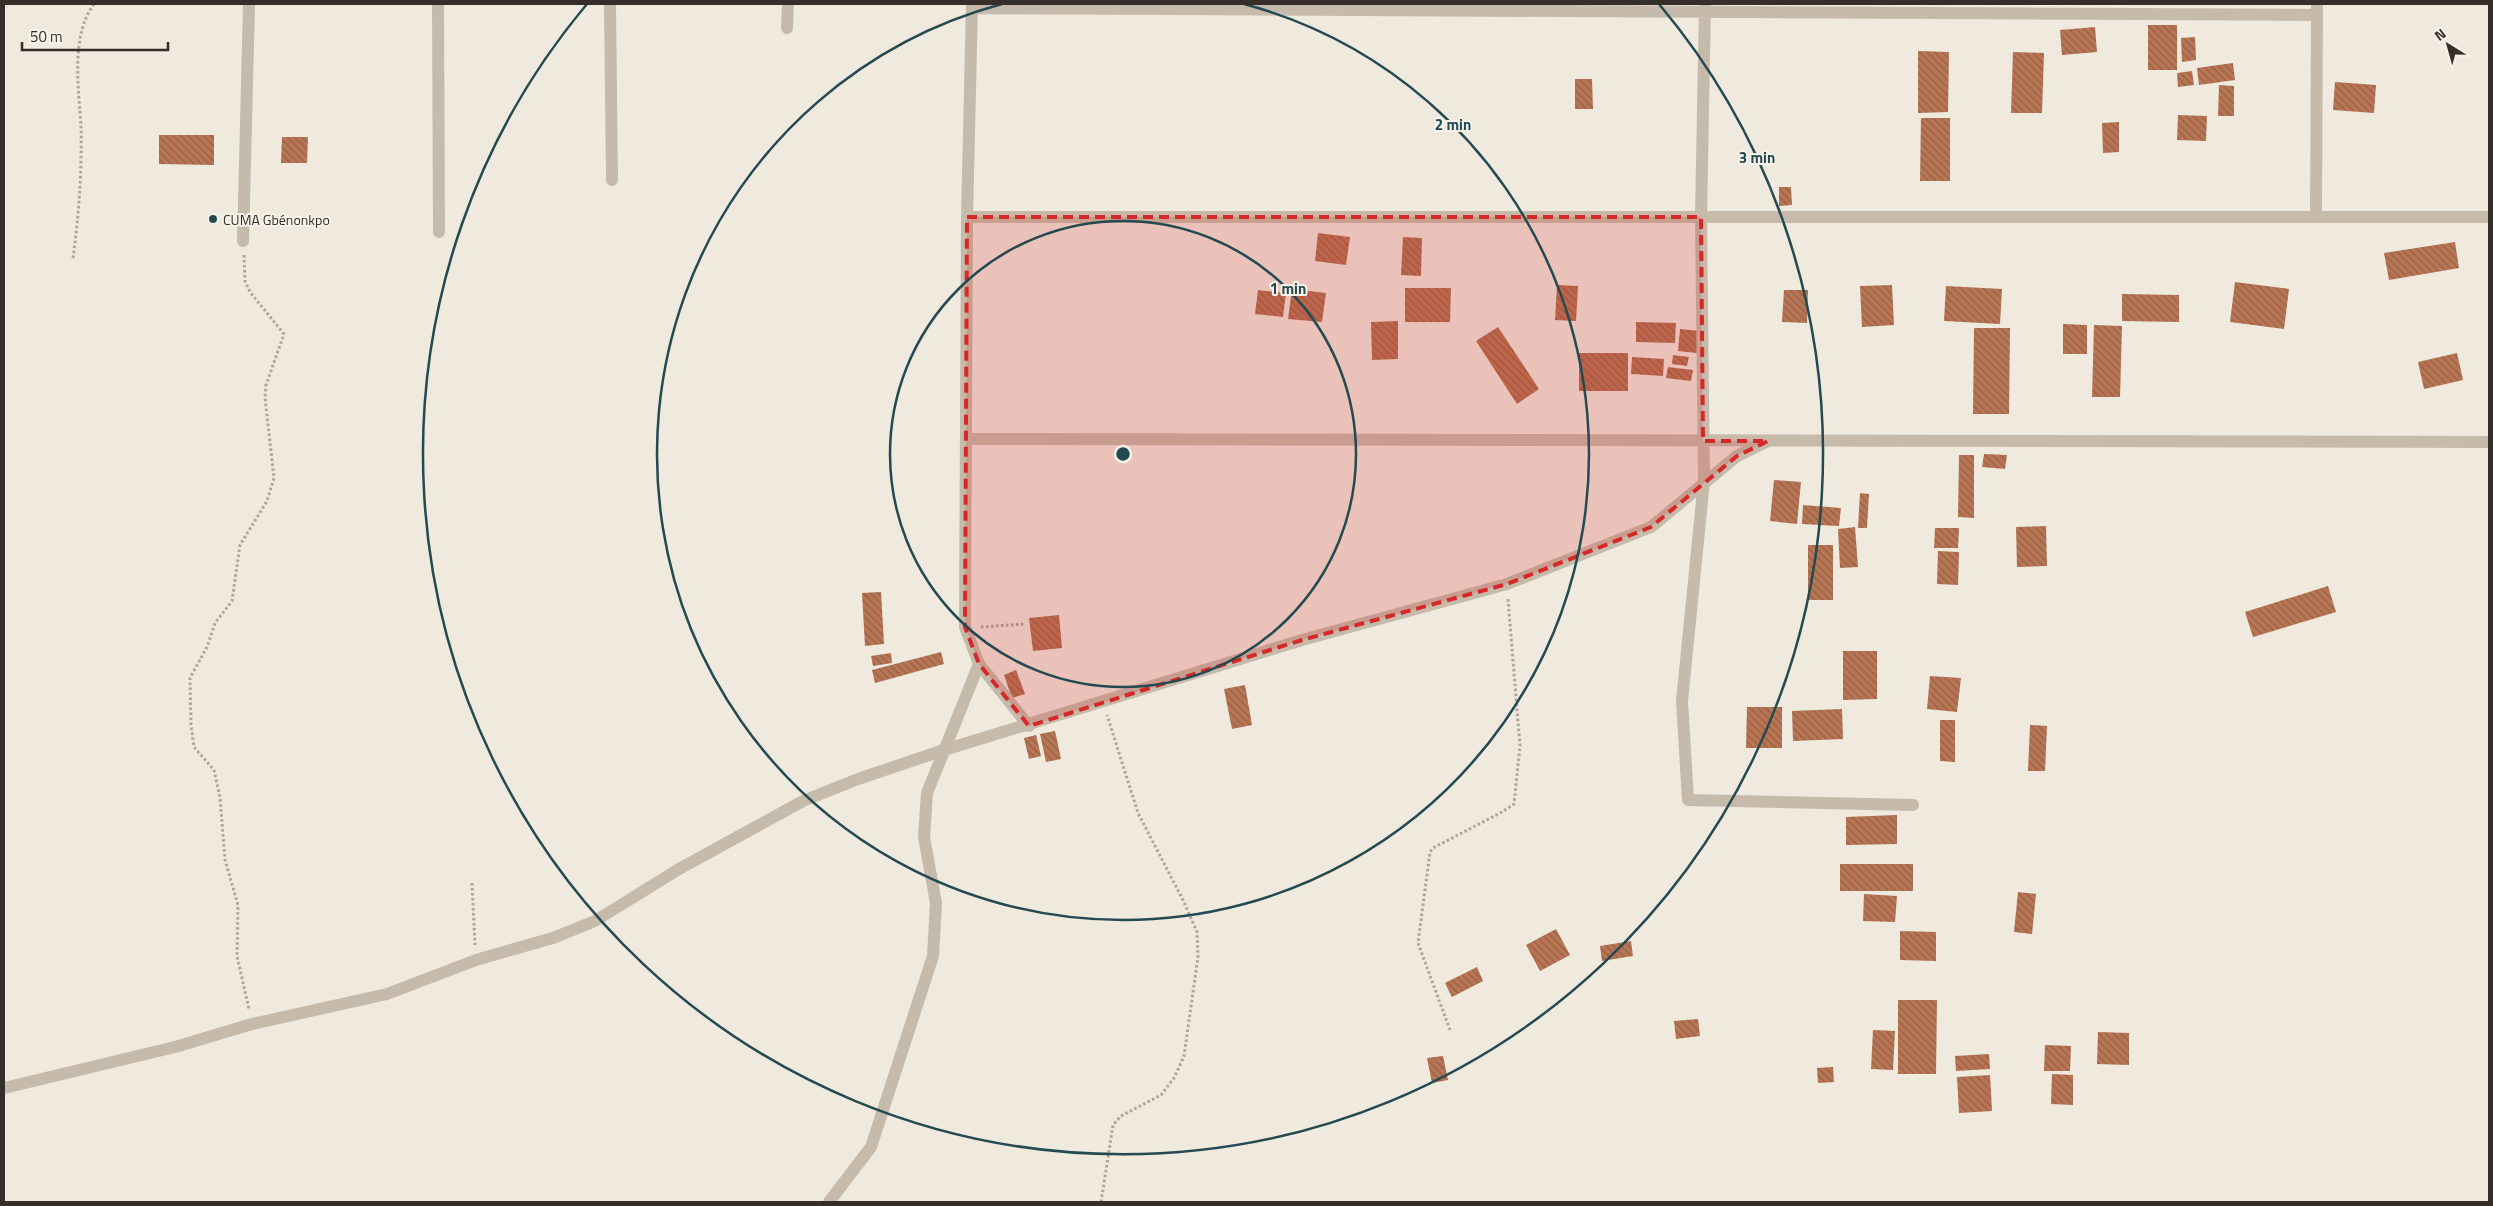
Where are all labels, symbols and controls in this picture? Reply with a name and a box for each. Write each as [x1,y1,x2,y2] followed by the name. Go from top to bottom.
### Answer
[22,20,169,52] scale bar
[2423,20,2473,70] north arrow
[2430,23,2450,46] text: N
[30,25,63,48] text: 50 m
[1435,113,1471,136] text: 2 min
[1739,146,1775,169] text: 3 min
[223,209,330,230] place label: CUMA Gbénonkpo
[207,213,219,225] marker: CUMA Gbénonkpo
[1270,277,1306,300] text: 1 min
[1114,445,1132,463] centre of rings

